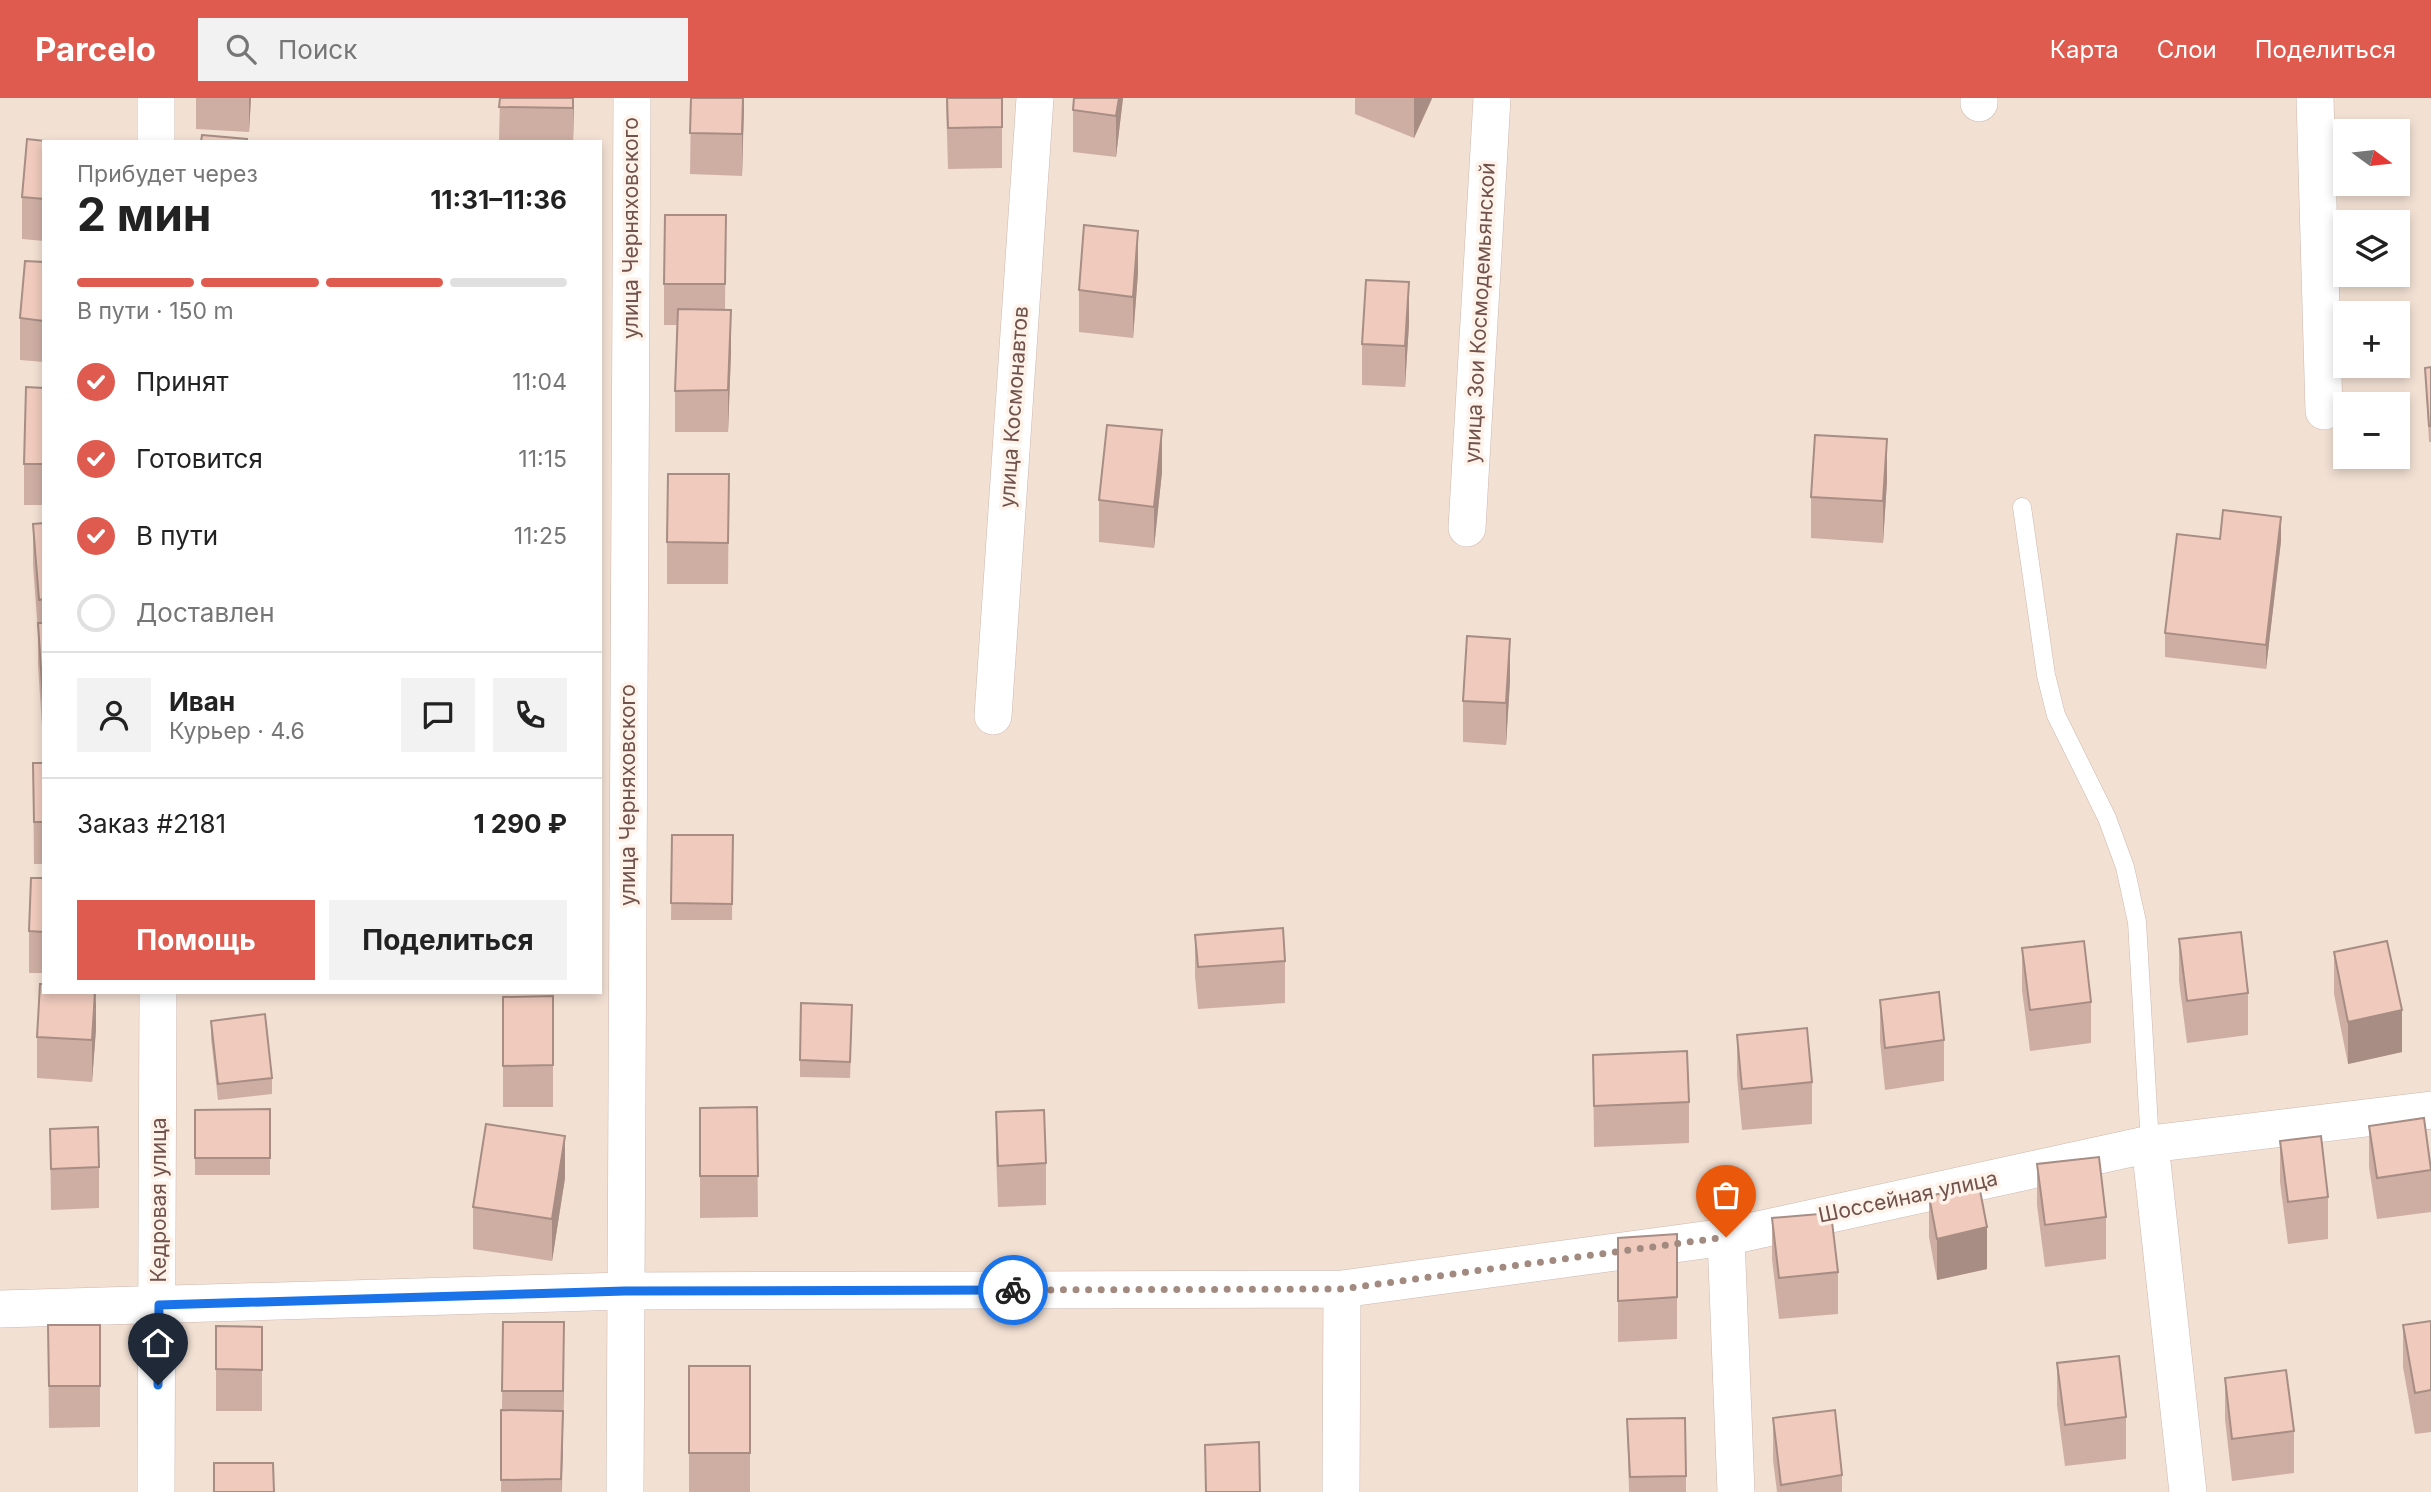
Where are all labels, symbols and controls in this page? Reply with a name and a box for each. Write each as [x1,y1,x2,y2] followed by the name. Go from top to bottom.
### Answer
[198,18,688,81] search box
[35,29,156,69] text: Parcelo
[222,30,260,68] icon: search
[278,34,357,65] text: Поиск
[2050,35,2119,64] text: Карта
[2157,35,2217,64] text: Слои
[2255,35,2396,64] text: Поделиться
[618,117,643,339] street label: улица Черняховского
[2333,119,2410,196] north arrow
[2333,119,2410,469] map controls
[77,160,258,188] text: Прибудет через
[1459,162,1500,464] street label: улица Зои Космодемьянской
[430,184,567,215] text: 11:31–11:36
[77,186,212,242] text: 2 мин
[2333,210,2410,287] button: layers
[77,297,234,325] text: В пути · 150 m
[2333,301,2410,378] button: +
[994,305,1033,509] street label: улица Космонавтов
[77,363,115,401] icon: check
[136,366,229,397] text: Принят
[512,368,567,396] text: 11:04
[2333,392,2410,469] button: −
[77,440,115,478] icon: check
[136,443,263,474] text: Готовится
[518,445,567,473] text: 11:15
[77,517,115,555] icon: check
[136,520,218,551] text: В пути
[514,522,567,550] text: 11:25
[136,597,275,628] text: Доставлен
[77,678,151,752] button: person
[401,678,475,752] button: chat
[493,678,567,752] button: phone
[615,684,640,906] street label: улица Черняховского
[169,686,235,717] text: Иван
[169,717,305,745] text: Курьер · 4.6
[77,808,226,839] text: Заказ #2181
[473,808,567,839] text: 1 290 ₽
[77,900,315,980] button: Помощь
[329,900,567,980] button: Поделиться
[146,1117,171,1283] street label: Кедровая улица
[1696,1165,1756,1237] pin
[1816,1165,2000,1228] street label: Шоссейная улица
[1707,1176,1745,1214] icon: bag
[978,1255,1048,1325] courier
[994,1271,1032,1309] icon: bike
[128,1313,188,1385] pin
[139,1324,177,1362] icon: home

